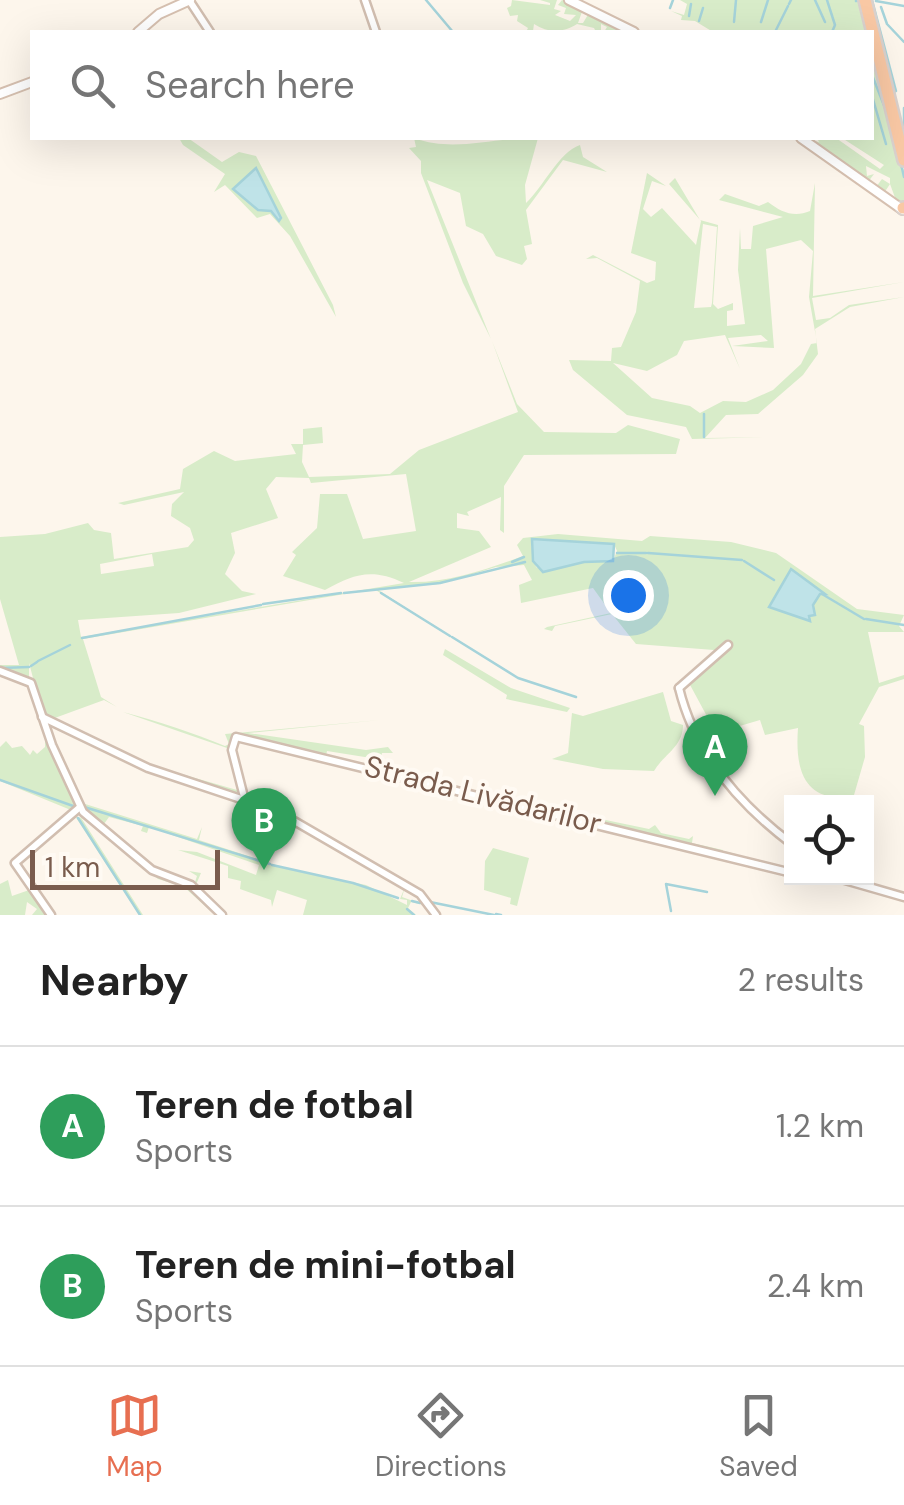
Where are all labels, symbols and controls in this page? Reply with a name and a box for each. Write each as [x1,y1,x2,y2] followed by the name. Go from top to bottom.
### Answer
[30,30,874,140] search box
[65,58,120,113] icon: search
[145,60,355,110] text: Search here
[603,570,654,621] your location
[682,714,748,796] pin: A
[360,746,606,843] street label: Strada Livădarilor
[232,788,296,870] pin: B
[784,795,874,885] map controls
[784,795,874,885] button: locate
[30,845,220,890] scale bar
[45,849,100,886] text: 1 km
[40,953,189,1008] text: Nearby
[738,959,864,1001] text: 2 results
[135,1080,414,1130] text: Teren de fotbal
[61,1105,84,1147] text: A
[776,1105,864,1147] text: 1.2 km
[135,1130,233,1172] text: Sports
[135,1240,516,1290] text: Teren de mini-fotbal
[62,1265,83,1307] text: B
[767,1265,864,1307] text: 2.4 km
[135,1290,233,1332] text: Sports
[106,1388,163,1485] tab: Map
[375,1388,507,1485] tab: Directions
[719,1388,798,1485] tab: Saved

